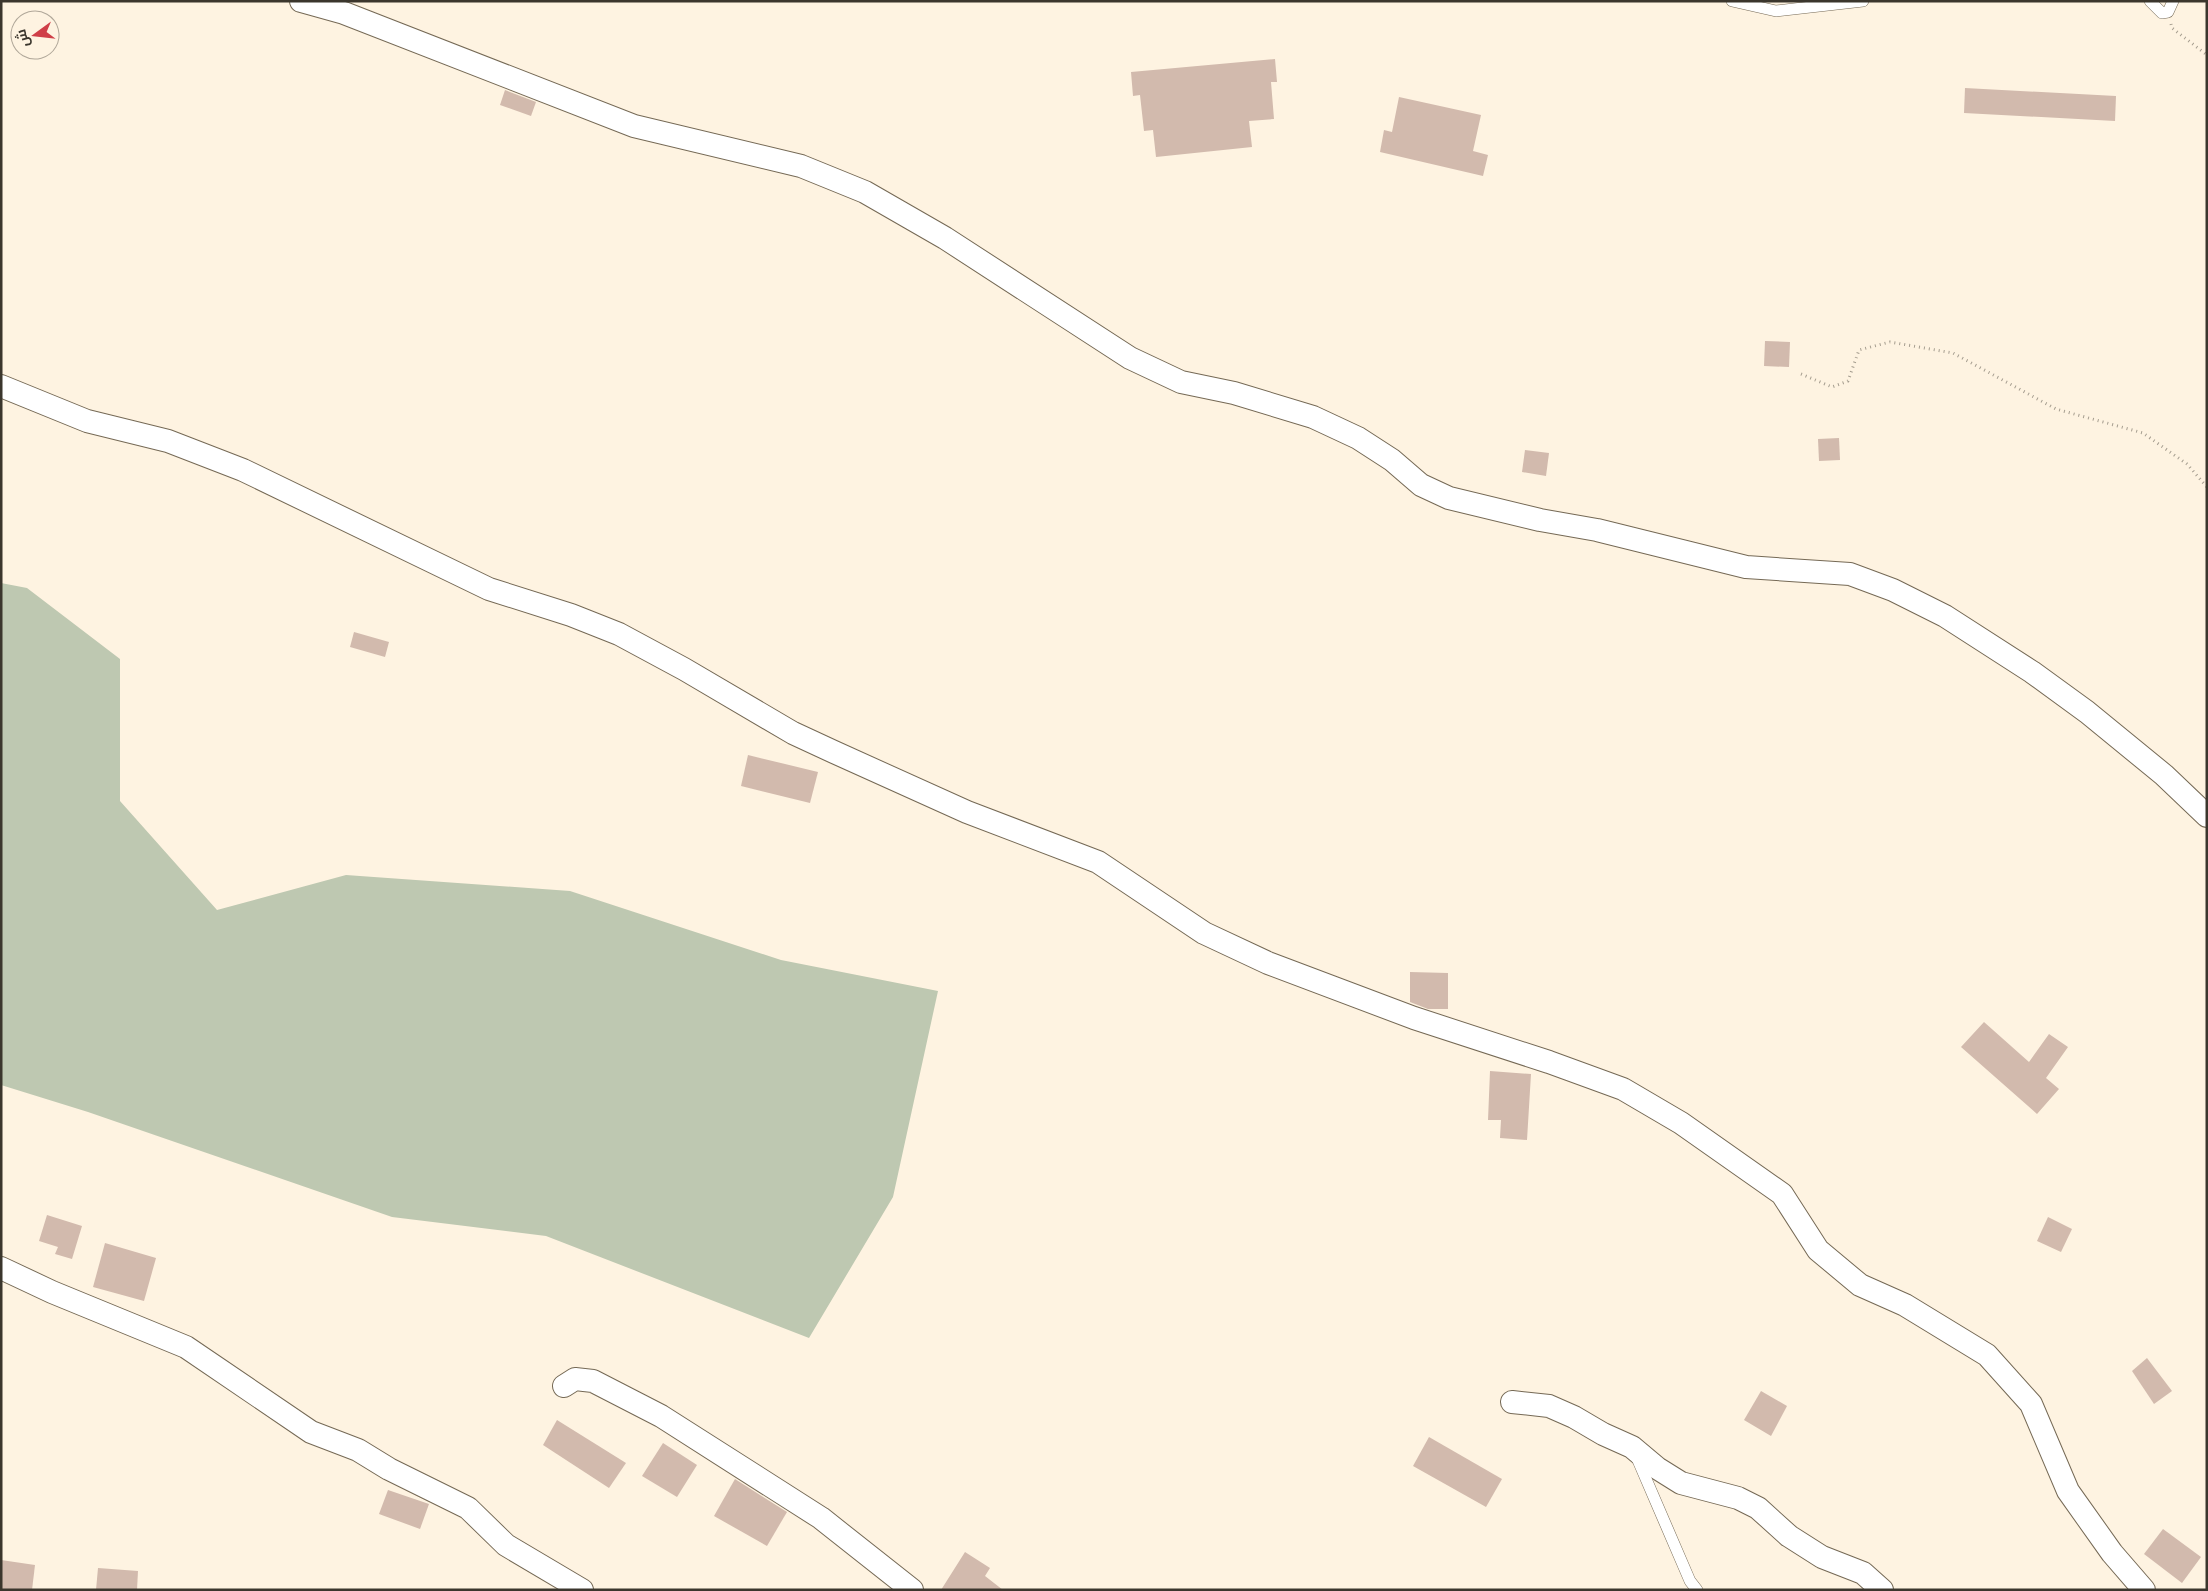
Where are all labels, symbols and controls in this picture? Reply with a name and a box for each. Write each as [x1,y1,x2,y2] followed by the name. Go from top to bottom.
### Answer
[10,10,60,60] north arrow
[11,27,33,49] text: ش

